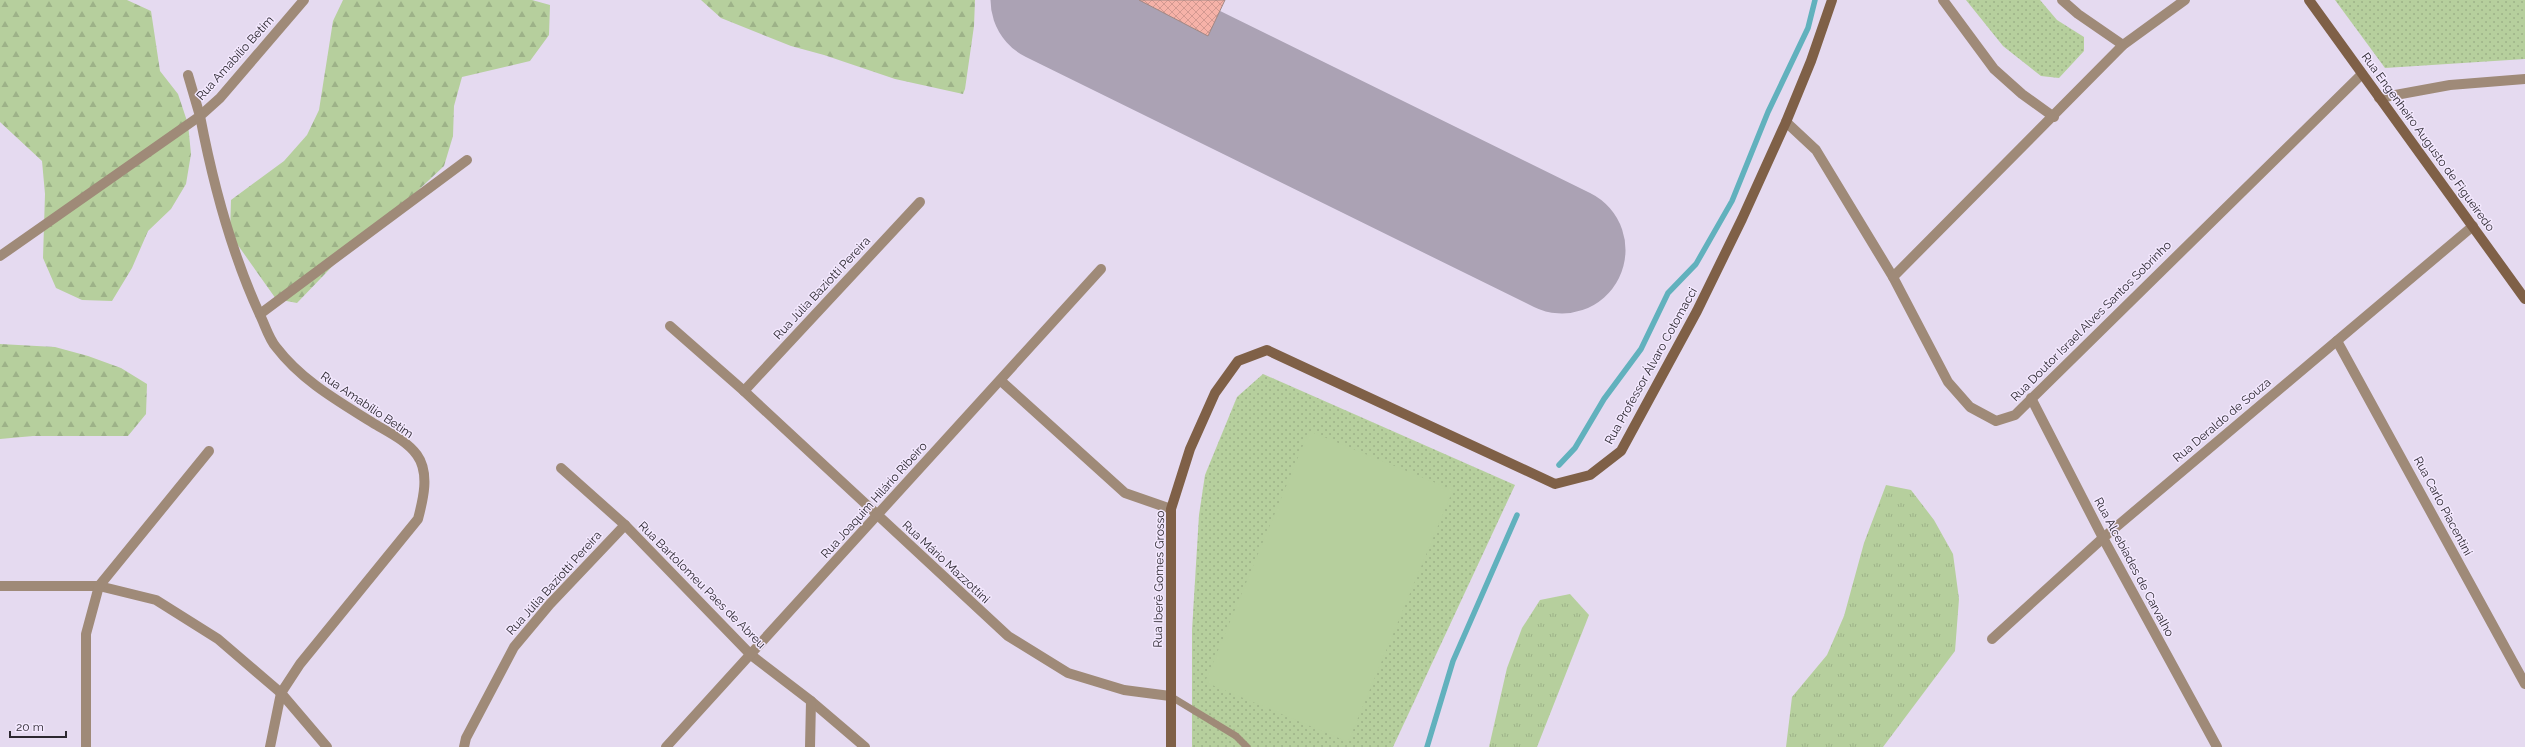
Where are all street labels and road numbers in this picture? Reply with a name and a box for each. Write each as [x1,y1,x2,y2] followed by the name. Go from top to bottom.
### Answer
[193,13,277,103] street label: Rua Amabílio Betim
[2358,50,2498,234] street label: Rua Engenheiro Augusto de Figueiredo
[771,234,873,342] street label: Rua Júlia Baziotti Pereira
[2008,238,2174,404] street label: Rua Doutor Israel Alves Santos Sobrinho
[1602,285,1700,447] street label: Rua Professor Álvaro Cotomacci
[318,369,416,441] street label: Rua Amabílio Betim
[2170,375,2274,465] street label: Rua Deraldo de Souza
[818,439,930,561] street label: Rua Joaquim Hilário Ribeiro
[2411,454,2475,558] street label: Rua Carlo Piacentini
[2091,495,2177,639] street label: Rua Alcebíades de Carvalho
[1151,510,1167,648] street label: Rua Iberê Gomes Grosso
[899,518,993,606] street label: Rua Mário Mazzottini
[636,519,768,651] street label: Rua Bartolomeu Paes de Abreu
[504,528,604,638] street label: Rua Júlia Baziotti Pereira

